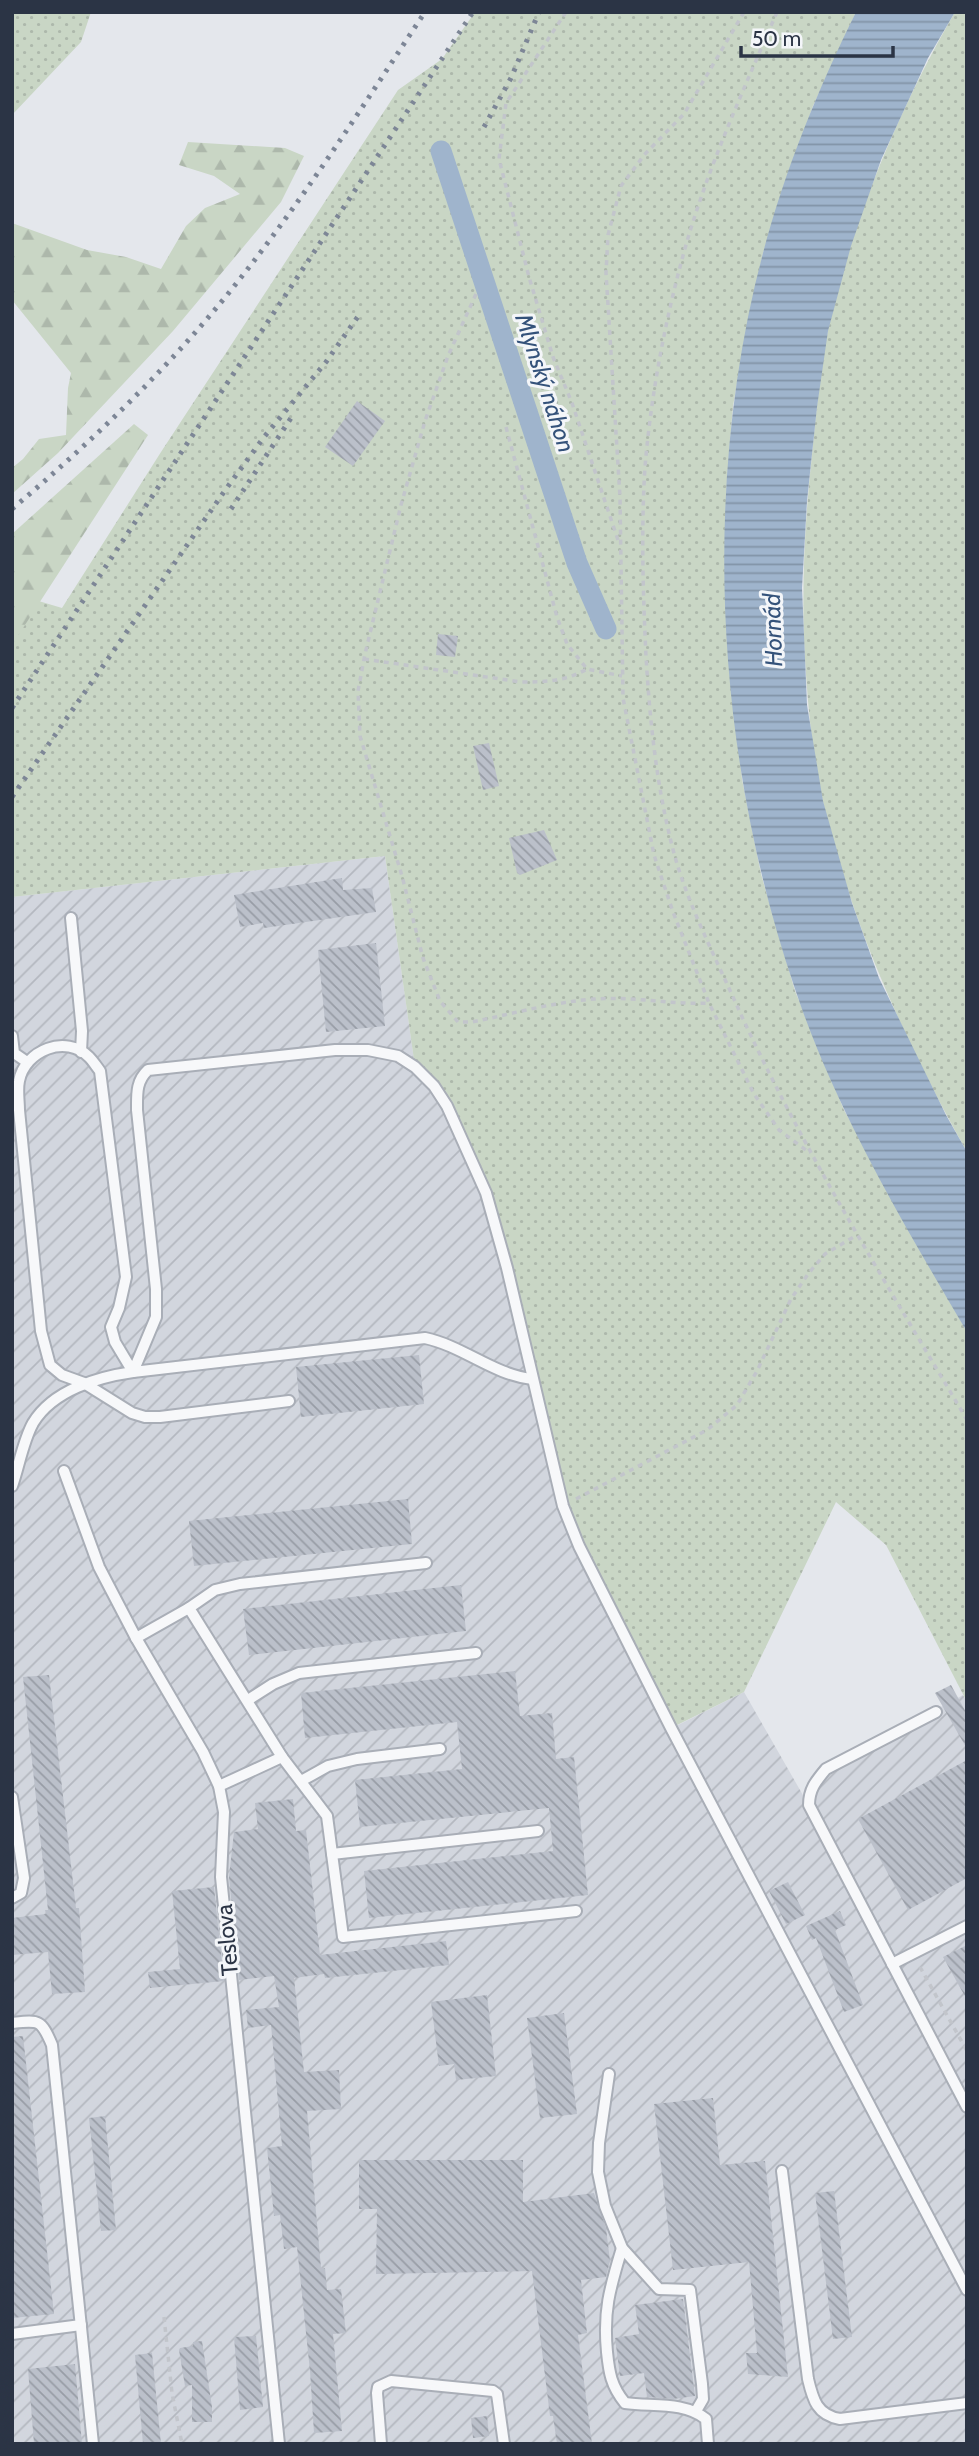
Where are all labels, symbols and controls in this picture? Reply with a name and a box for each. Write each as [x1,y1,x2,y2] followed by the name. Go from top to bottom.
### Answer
[741,14,893,58] scale bar
[752,26,801,51] text: 50 m
[509,309,582,456] water label: Mlynský náhon
[757,592,788,667] water label: Hornád
[210,1903,244,1977] street label: Teslova

